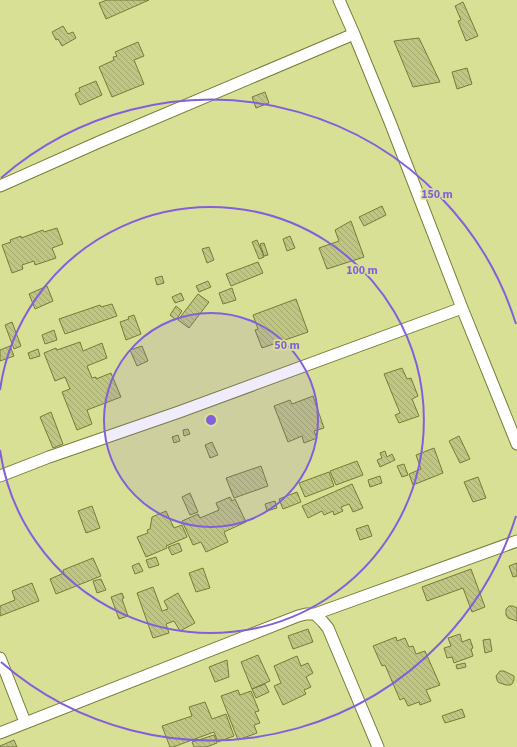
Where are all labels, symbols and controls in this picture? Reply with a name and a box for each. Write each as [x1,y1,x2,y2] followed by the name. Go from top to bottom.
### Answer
[421,186,453,203] text: 150 m
[346,262,378,279] text: 100 m
[274,337,300,354] text: 50 m
[204,413,218,427] centre of rings

